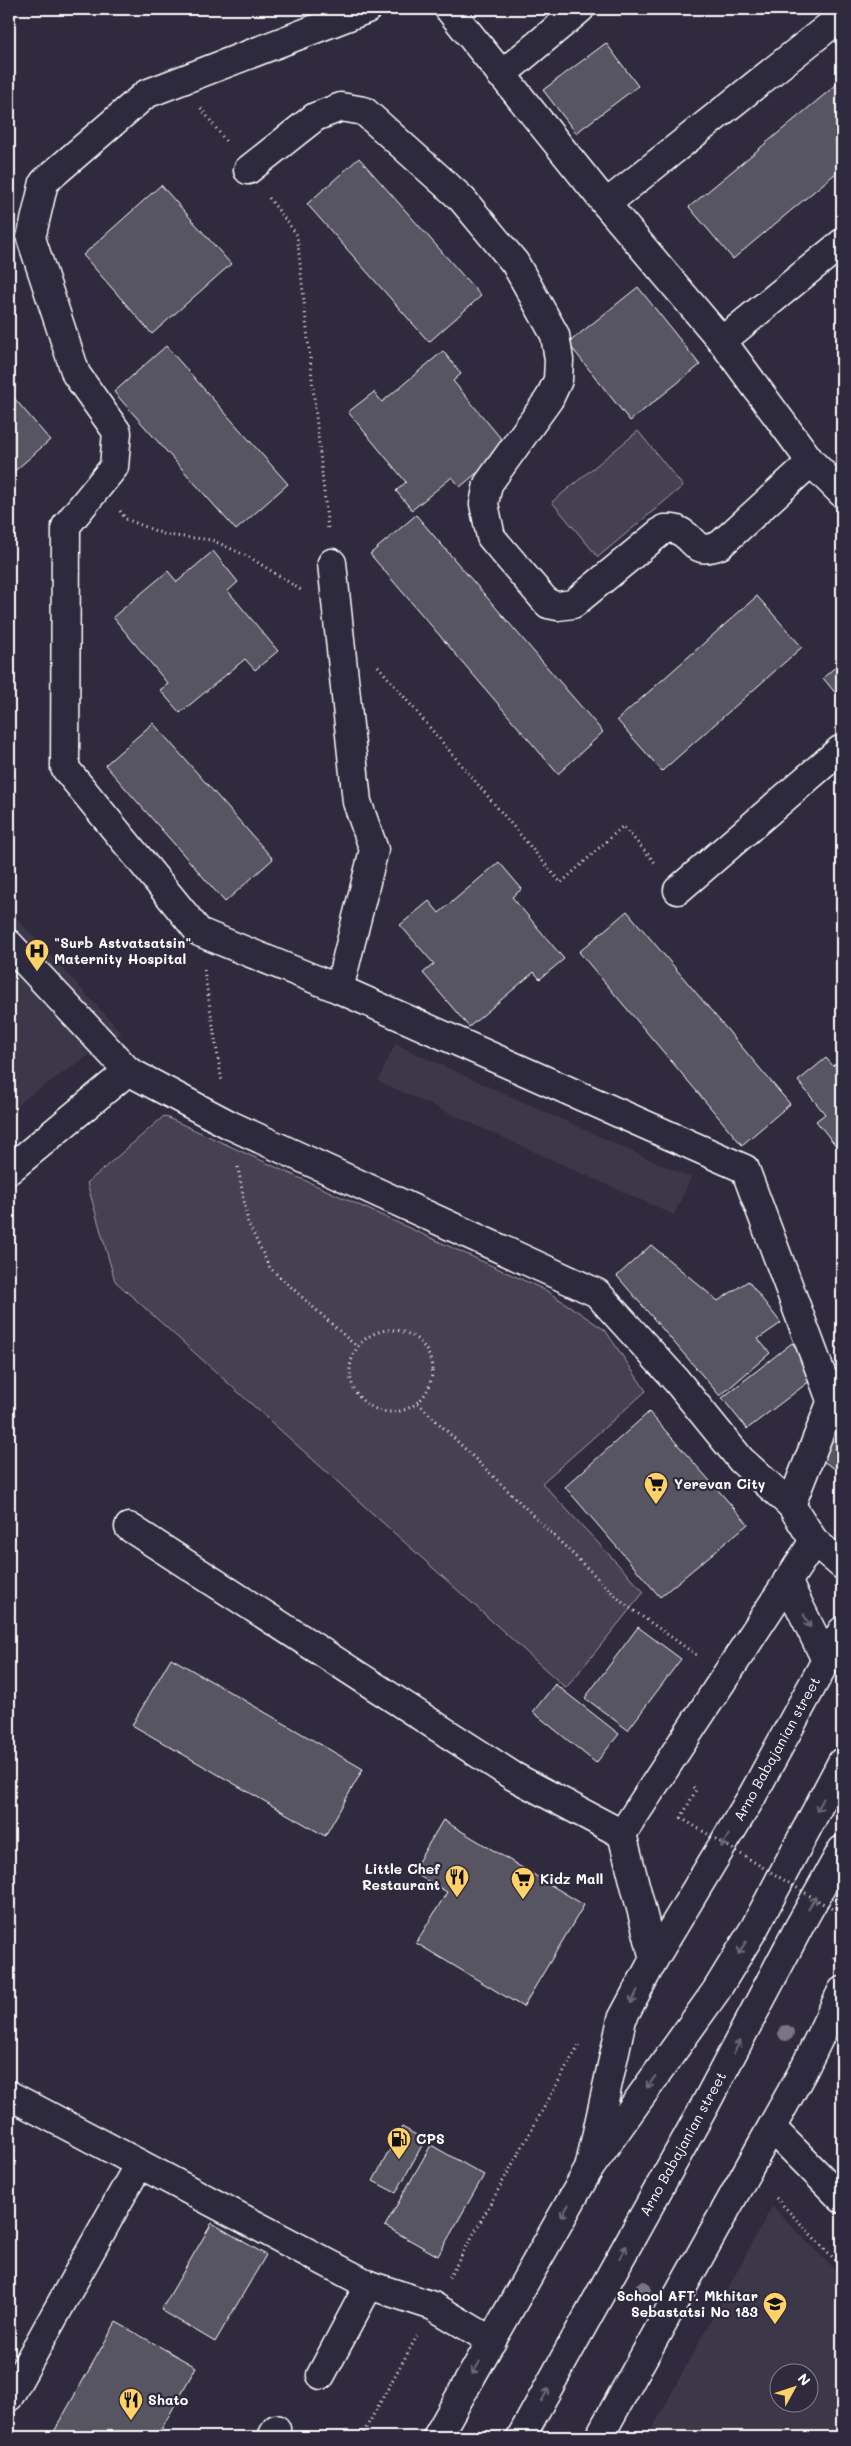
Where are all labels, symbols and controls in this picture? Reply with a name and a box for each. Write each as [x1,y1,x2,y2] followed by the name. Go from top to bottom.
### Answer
[54,933,191,968] place label: "Surb Astvatsatsin" Maternity Hospital
[24,938,50,972] hospital icon: "Surb Astvatsatsin" Maternity Hospital
[643,1471,669,1505] supermarket icon: Yerevan City
[674,1474,766,1493] place label: Yerevan City
[802,1613,812,1628] one-way arrow
[729,1673,824,1824] street label: Arno Babajanian street
[815,1798,825,1813] one-way arrow
[719,1834,729,1848] one-way arrow
[362,1859,441,1894] place label: Little Chef Restaurant
[444,1864,470,1898] restaurant icon: Little Chef Restaurant
[510,1866,536,1900] supermarket icon: Kidz Mall
[540,1869,603,1888] place label: Kidz Mall
[807,1896,817,1911] one-way arrow
[737,1940,747,1954] one-way arrow
[629,1989,639,2004] one-way arrow
[733,2040,742,2055] one-way arrow
[635,2068,730,2219] street label: Arno Babajanian street
[646,2075,656,2089] one-way arrow
[386,2126,412,2160] fuel station icon: CPS
[416,2129,445,2148] place label: CPS
[560,2204,570,2219] one-way arrow
[619,2246,629,2260] one-way arrow
[617,2286,758,2321] place label: School AFT. Mkhitar Sebastatsi No 183
[762,2291,788,2325] school or university icon: School AFT. Mkhitar Sebastatsi No 183
[471,2360,481,2375] one-way arrow
[768,2364,818,2414] north arrow
[794,2369,815,2390] text: N
[118,2387,144,2421] restaurant icon: Shato
[540,2388,550,2402] one-way arrow
[148,2390,189,2409] place label: Shato

